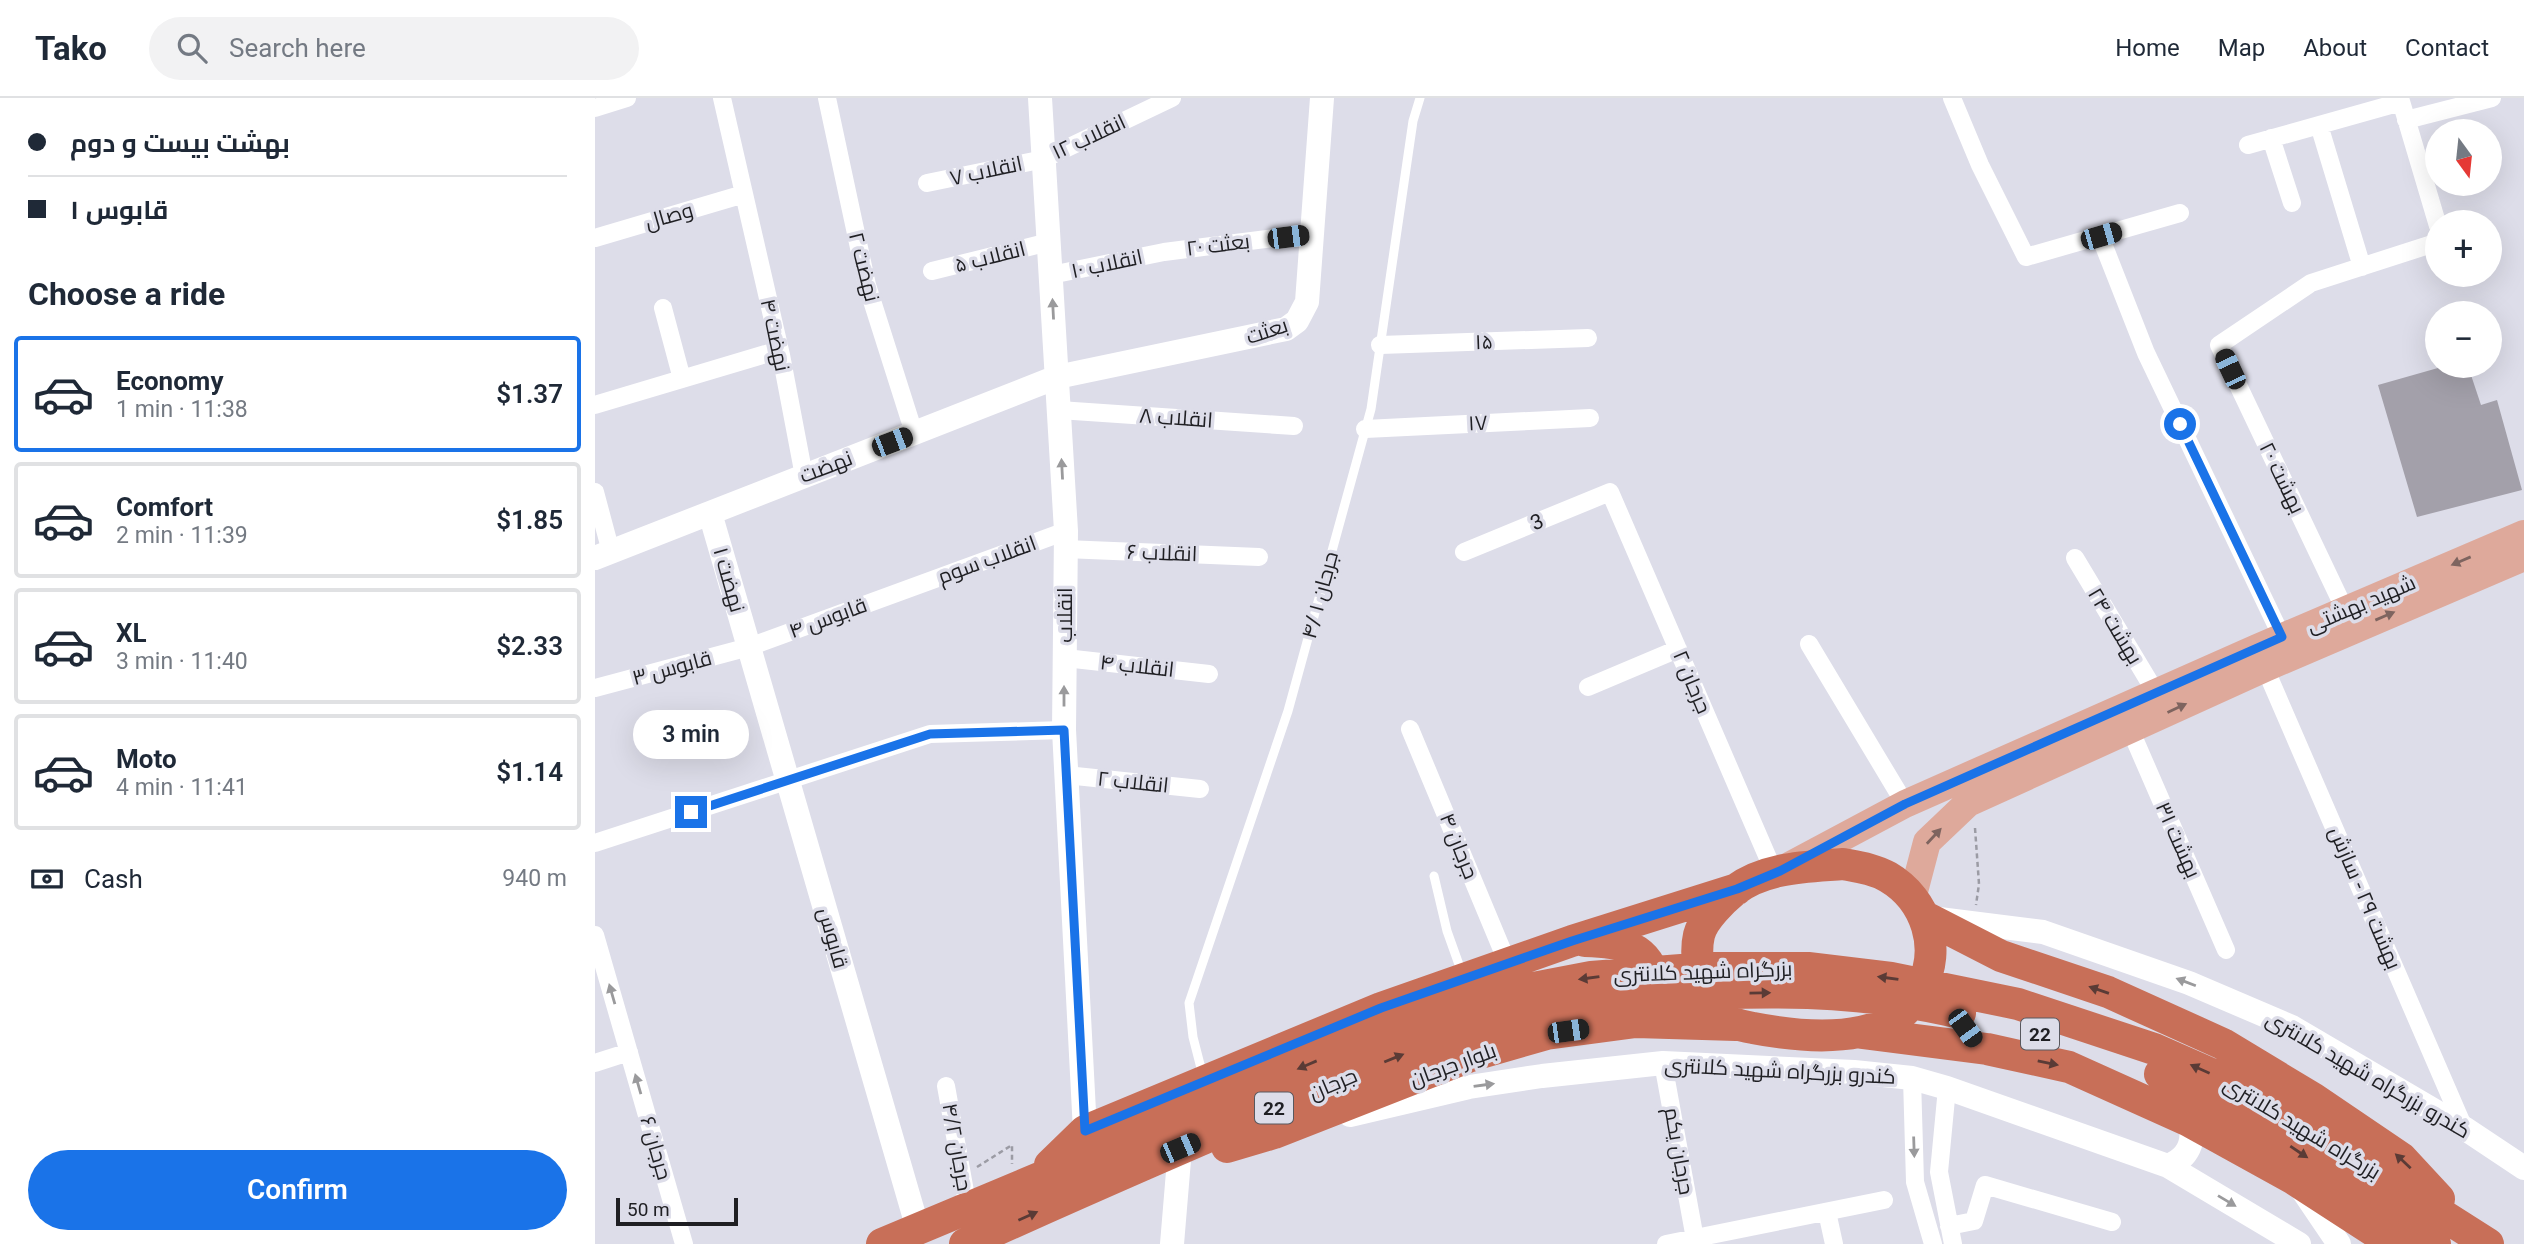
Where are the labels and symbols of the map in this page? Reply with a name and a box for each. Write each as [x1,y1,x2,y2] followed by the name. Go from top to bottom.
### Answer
[1049,110,1129,164] street label: ۱۲ انقلاب
[2425,119,2503,196] north arrow
[947,152,1025,190] street label: ۷ انقلاب
[642,198,696,235] street label: وصال
[2078,220,2125,252] car
[1266,224,1311,250] car
[1185,229,1251,261] street label: ۲۰ بعثت
[843,230,884,305] street label: ۲ نهضت
[952,237,1028,277] street label: ۵ انقلاب
[1069,245,1145,283] street label: ۱۰ انقلاب
[755,296,794,374] street label: ۴ نهضت
[1047,297,1058,319] one-way arrow
[1243,313,1291,349] street label: بعثت
[1475,330,1493,354] street label: ۱۵
[2212,346,2249,392] car
[1138,403,1214,433] street label: ۸ انقلاب
[2164,408,2196,440] route start
[1468,411,1488,435] street label: ۱۷
[869,425,916,459] car
[2254,438,2309,518] street label: بهشت ۲۰
[796,446,856,489] street label: نهضت
[1056,457,1067,479] one-way arrow
[1527,509,1547,535] street label: 3
[934,531,1040,591] street label: انقلاب سوم
[1126,540,1198,566] street label: ۶ انقلاب
[707,545,750,615] street label: ۱ نهضت
[1297,549,1344,642] street label: جرجان ۱ /۴
[2451,555,2471,567] one-way arrow
[2303,570,2420,639] street label: شهید بهشتی
[2082,583,2147,669] street label: بهشت ۲۴
[1053,587,1077,643] street label: انقلاب
[786,593,871,644] street label: ۴ قابوس
[2375,611,2396,622] one-way arrow
[630,646,715,691] street label: ۳ قابوس
[1667,647,1716,717] street label: جرجان ۲
[1099,650,1175,682] street label: ۴ انقلاب
[1059,685,1070,707] one-way arrow
[2166,702,2187,713] one-way arrow
[633,710,749,760] callout: 3 min
[1096,766,1170,798] street label: ۲ انقلاب
[675,796,707,828] route end
[2150,798,2205,882] street label: بهشت ۳۱
[1434,810,1483,883] street label: ۴ جرجان
[2323,823,2406,973] street label: بهشت ۲۹ - سازش
[1926,827,1942,844] one-way arrow
[812,905,853,971] street label: قابوس
[1613,957,1793,988] street label: بزرگراه شهید کلانتری
[1877,972,1899,983] one-way arrow
[1577,973,1599,984] one-way arrow
[2175,977,2196,988] one-way arrow
[606,983,616,1004] one-way arrow
[2089,984,2110,995] one-way arrow
[1749,987,1771,998] one-way arrow
[1945,1005,1986,1051] car
[2261,1006,2475,1144] street label: کندرو بزرگراه شهید کلانتری
[1546,1018,1591,1044] car
[2021,1018,2059,1050] road number: 22
[1406,1038,1500,1093] street label: بلوار جرجان
[1384,1052,1404,1064] one-way arrow
[1664,1053,1896,1090] street label: کندرو بزرگراه شهید کلانتری
[2037,1057,2059,1068] one-way arrow
[1297,1060,1318,1071] one-way arrow
[1305,1063,1361,1106] street label: جرجان
[2190,1063,2210,1075] one-way arrow
[2219,1071,2385,1185] street label: بزرگراه شهید کلانتری
[632,1073,642,1094] one-way arrow
[1473,1079,1495,1090] one-way arrow
[1255,1092,1293,1124] road number: 22
[936,1101,977,1193] street label: ۴/۲ جرجان
[1658,1105,1698,1197] street label: جرجان یکم
[635,1113,676,1183] street label: جرجان ۶
[1157,1130,1204,1166] car
[1909,1136,1920,1158] one-way arrow
[2290,1145,2308,1159] one-way arrow
[2394,1153,2412,1169] one-way arrow
[616,1195,739,1227] scale bar
[2217,1195,2236,1207] one-way arrow
[1018,1210,1038,1222] one-way arrow

